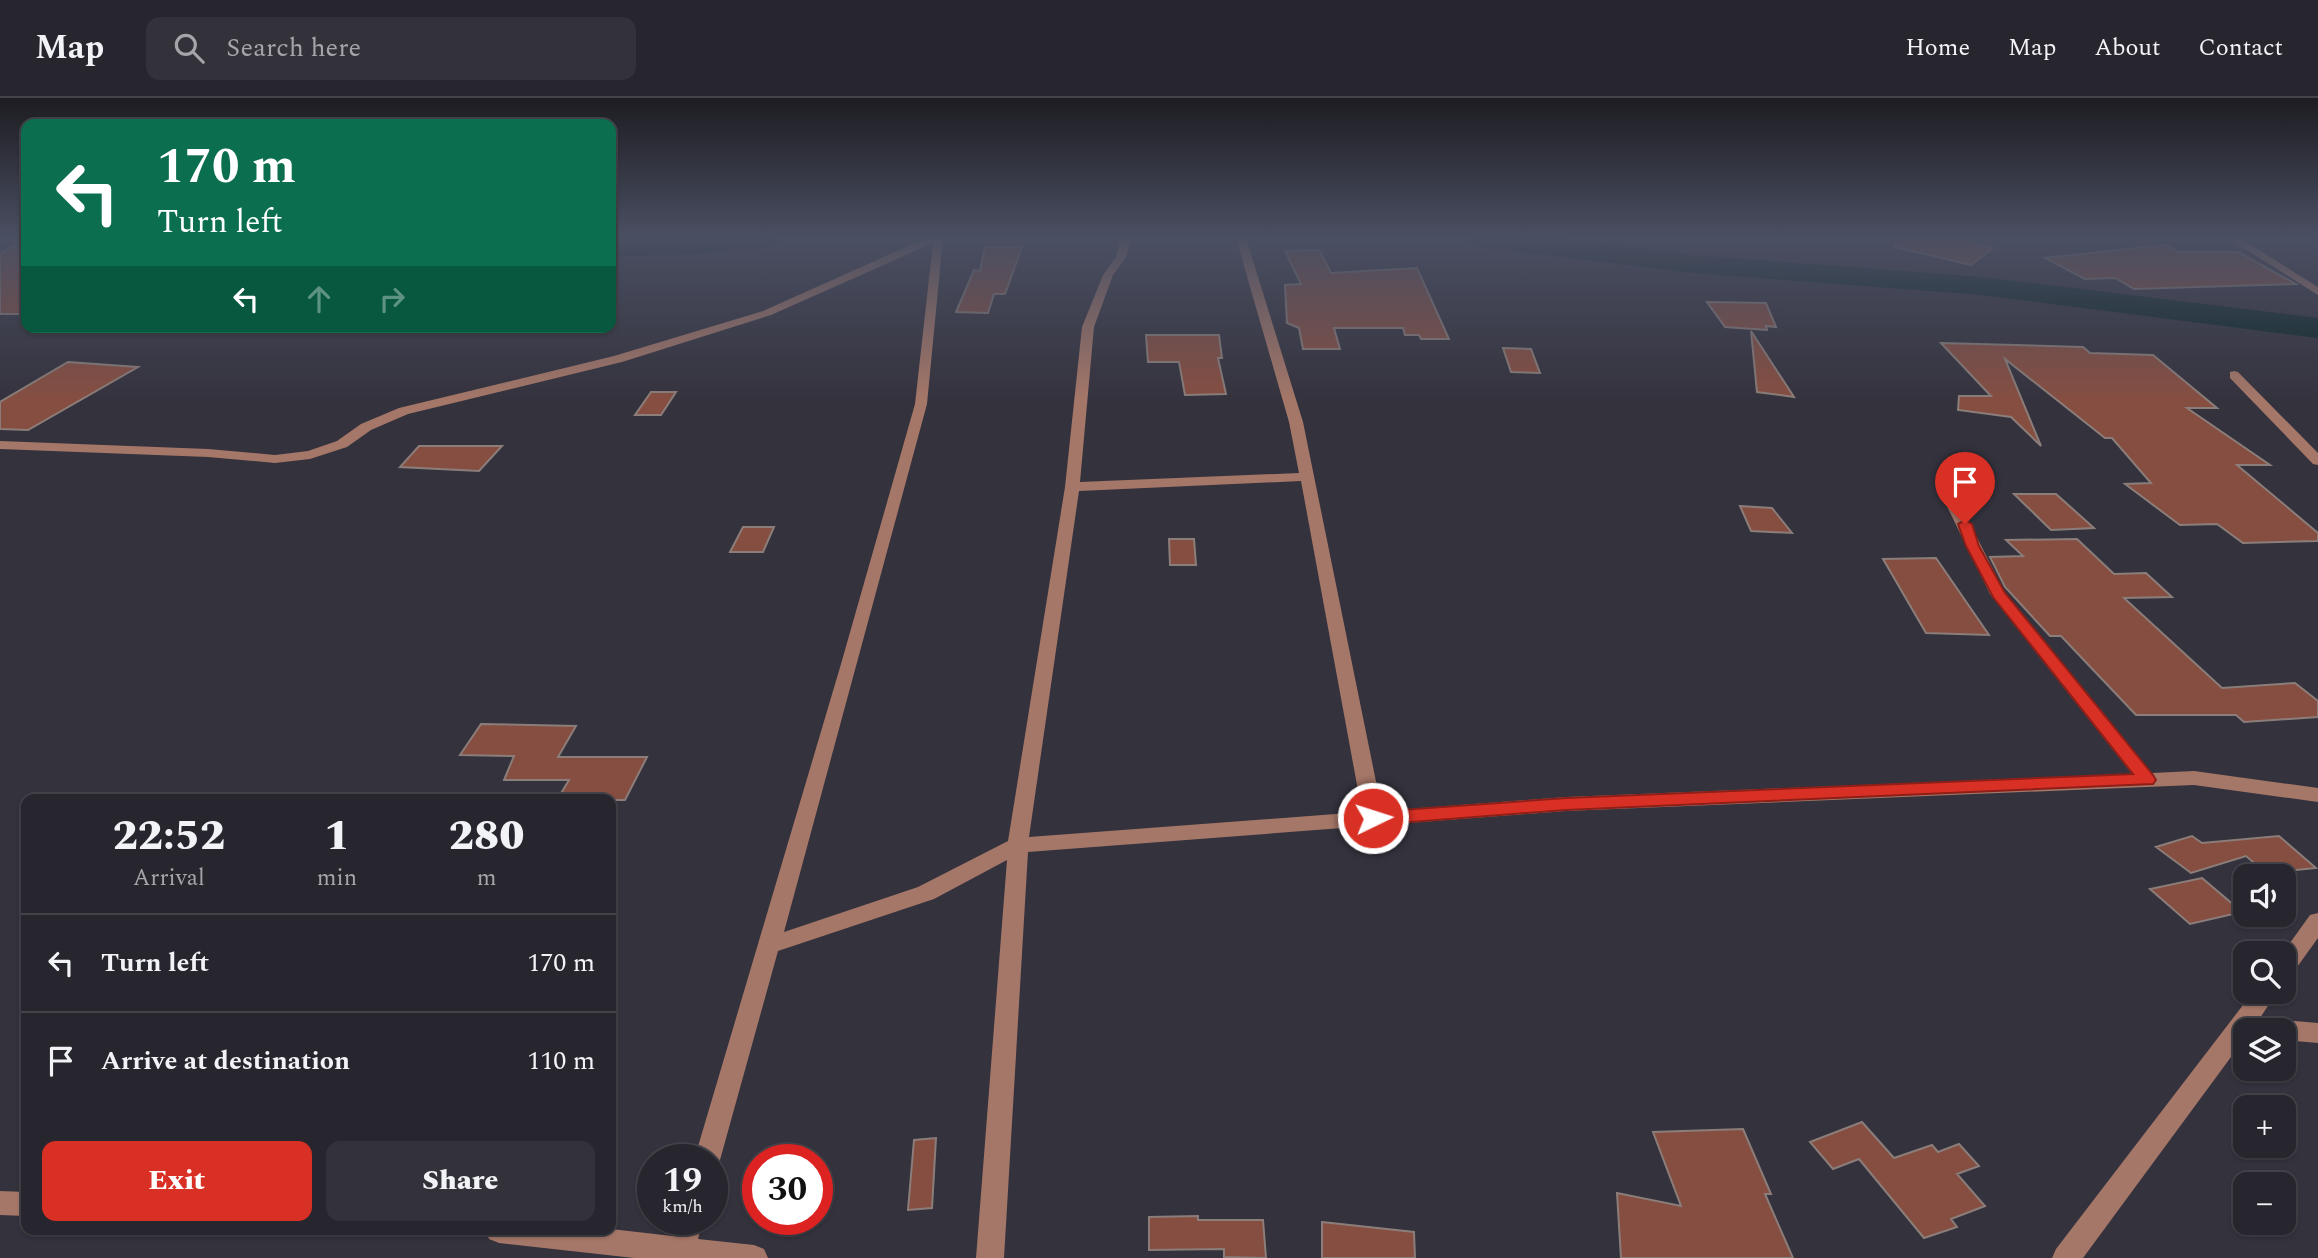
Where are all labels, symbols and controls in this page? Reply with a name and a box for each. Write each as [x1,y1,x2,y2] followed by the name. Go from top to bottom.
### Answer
[146,17,636,80] search box
[35,23,104,73] text: Map
[226,28,361,68] text: Search here
[170,29,208,67] icon: search
[1905,30,1970,66] text: Home
[2008,30,2056,66] text: Map
[2094,30,2160,66] text: About
[2198,30,2283,66] text: Contact
[157,130,296,205] text: 170 m
[42,147,133,238] icon: left
[157,198,283,247] text: Turn left
[227,280,265,318] icon: left
[300,280,338,318] icon: ahead
[373,280,411,318] icon: right
[1935,452,1995,524] pin
[1946,463,1984,501] icon: arrive
[1336,781,1410,855] position arrow
[113,805,225,868] text: 22:52
[324,805,350,868] text: 1
[449,805,524,868] text: 280
[133,861,205,896] text: Arrival
[317,861,357,896] text: min
[477,861,496,896] text: m
[2233,864,2296,1235] map controls
[2233,864,2296,927] button: sound
[2233,941,2296,1004] button: search
[101,943,209,983] text: Turn left
[527,943,595,983] text: 170 m
[42,944,80,982] icon: left
[2233,1018,2296,1081] button: layers
[101,1041,350,1081] text: Arrive at destination
[527,1041,595,1081] text: 110 m
[42,1042,80,1080] icon: arrive
[2233,1095,2296,1158] button: +
[42,1141,312,1221] button: Exit
[326,1141,595,1221] button: Share
[742,1144,833,1235] speed limit sign: 30
[663,1154,702,1207] text: 19
[2233,1172,2296,1235] button: −
[662,1193,703,1220] text: km/h

